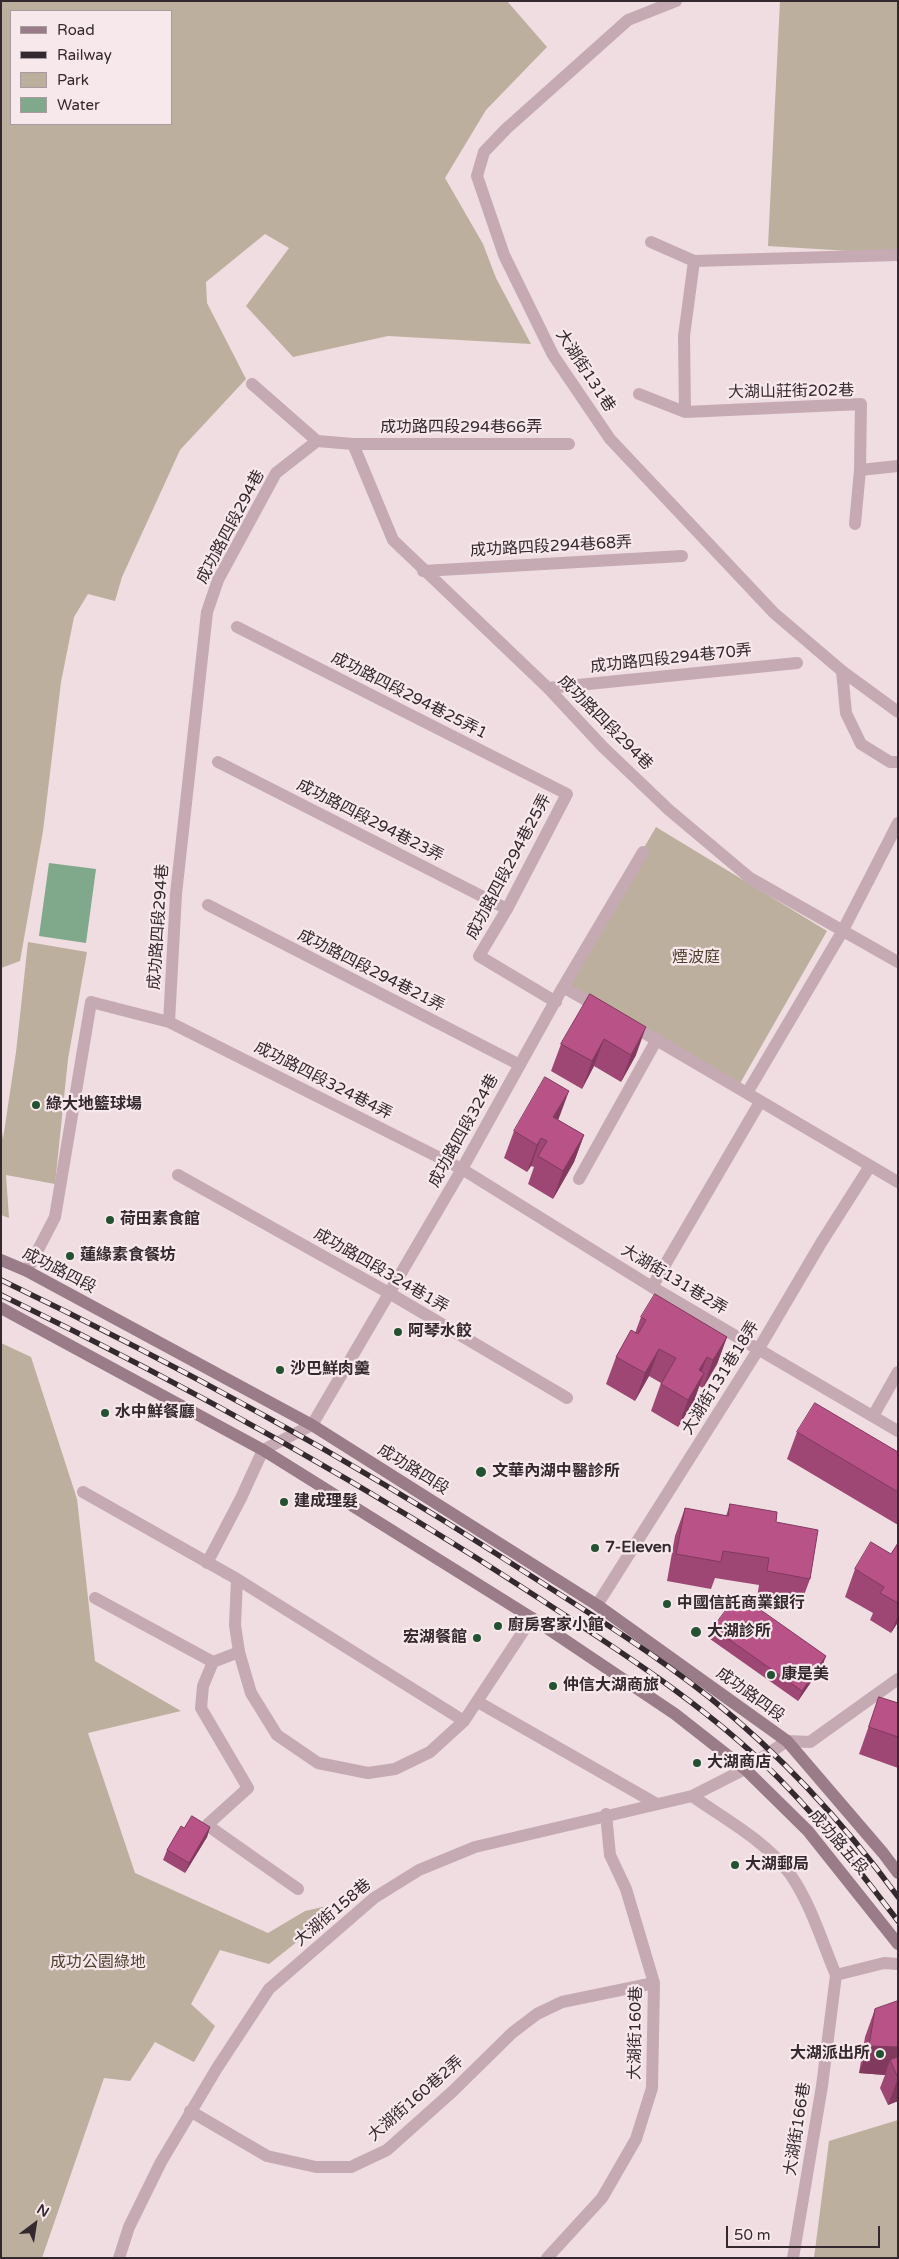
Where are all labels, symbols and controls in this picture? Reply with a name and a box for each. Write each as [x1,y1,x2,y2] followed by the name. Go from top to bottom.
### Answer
[10,10,172,125] legend
[57,21,95,39] text: Road
[57,46,112,64] text: Railway
[57,71,89,89] text: Park
[57,96,100,114] text: Water
[551,326,619,416] street label: 大湖街131巷
[728,381,854,403] street label: 大湖山莊街202巷
[380,418,542,438] street label: 成功路四段294巷66弄
[193,467,269,587] street label: 成功路四段294巷
[469,533,633,561] street label: 成功路四段294巷68弄
[589,641,753,677] street label: 成功路四段294巷70弄
[328,648,490,744] street label: 成功路四段294巷25弄1
[554,672,656,774] street label: 成功路四段294巷
[293,776,447,866] street label: 成功路四段294巷23弄
[462,791,556,943] street label: 成功路四段294巷25弄
[145,863,173,991] street label: 成功路四段294巷
[294,926,448,1016] street label: 成功路四段294巷21弄
[672,948,720,968] park label: 煙波庭
[251,1038,395,1124] street label: 成功路四段324巷4弄
[425,1071,503,1191] street label: 成功路四段324巷
[46,1095,142,1115] place label: 綠大地籃球場
[30,1099,42,1111] marker: 綠大地籃球場
[120,1210,200,1230] place label: 荷田素食館
[104,1214,116,1226] marker: 荷田素食館
[310,1225,452,1317] street label: 成功路四段324巷1弄
[618,1241,730,1319] street label: 大湖街131巷2弄
[19,1244,99,1298] street label: 成功路四段
[80,1246,176,1266] place label: 蓮緣素食餐坊
[64,1250,76,1262] marker: 蓮緣素食餐坊
[678,1318,764,1438] street label: 大湖街131巷18弄
[408,1322,472,1342] place label: 阿琴水餃
[392,1326,404,1338] marker: 阿琴水餃
[290,1360,370,1380] place label: 沙巴鮮肉羹
[274,1364,286,1376] marker: 沙巴鮮肉羹
[115,1403,195,1423] place label: 水中鮮餐廳
[99,1407,111,1419] marker: 水中鮮餐廳
[374,1441,452,1499] street label: 成功路四段
[492,1462,620,1482] place label: 文華內湖中醫診所
[474,1465,488,1479] marker: 文華內湖中醫診所
[294,1492,358,1512] place label: 建成理髮
[278,1496,290,1508] marker: 建成理髮
[605,1538,672,1558] place label: 7-Eleven
[589,1542,601,1554] marker: 7-Eleven
[677,1594,805,1614] place label: 中國信託商業銀行
[661,1598,673,1610] marker: 中國信託商業銀行
[508,1616,604,1636] place label: 廚房客家小館
[492,1620,504,1632] marker: 廚房客家小館
[707,1622,771,1642] place label: 大湖診所
[689,1625,703,1639] marker: 大湖診所
[403,1628,467,1648] place label: 宏湖餐館
[471,1632,483,1644] marker: 宏湖餐館
[712,1664,788,1726] street label: 成功路四段
[781,1665,829,1685] place label: 康是美
[765,1669,777,1681] marker: 康是美
[563,1676,659,1696] place label: 仲信大湖商旅
[547,1680,559,1692] marker: 仲信大湖商旅
[707,1753,771,1773] place label: 大湖商店
[691,1757,703,1769] marker: 大湖商店
[805,1807,871,1879] street label: 成功路五段
[745,1855,809,1875] place label: 大湖郵局
[729,1859,741,1871] marker: 大湖郵局
[291,1875,375,1951] street label: 大湖街158巷
[50,1953,146,1973] park label: 成功公園綠地
[626,1986,646,2080] street label: 大湖街160巷
[790,2044,870,2064] place label: 大湖派出所
[874,2048,886,2060] marker: 大湖派出所
[364,2052,468,2146] street label: 大湖街160巷2弄
[781,2081,815,2177] street label: 大湖街166巷
[10,2199,60,2249] north arrow
[34,2201,52,2221] text: N
[729,2216,883,2248] scale bar
[734,2226,771,2244] text: 50 m

